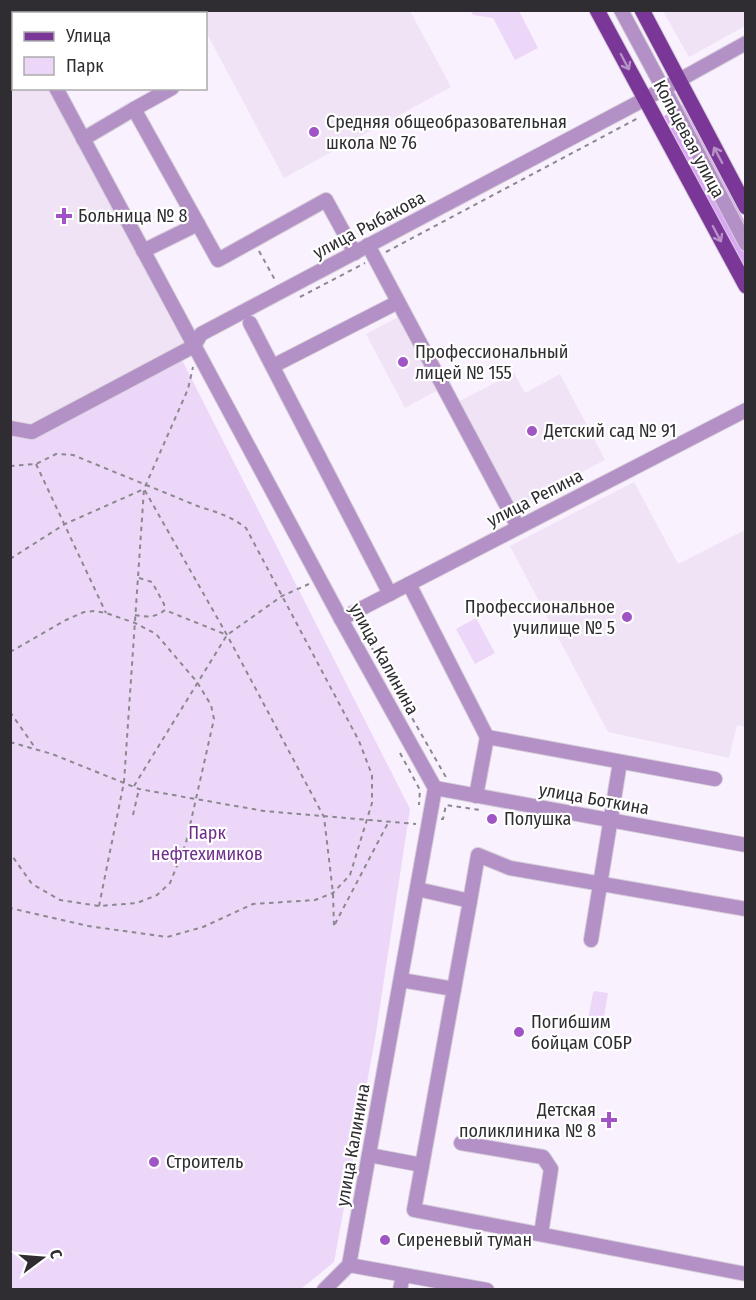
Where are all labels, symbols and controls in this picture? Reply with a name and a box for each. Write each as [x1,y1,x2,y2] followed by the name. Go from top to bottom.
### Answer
[12,12,207,90] legend
[65,25,111,47] text: Улица
[619,53,631,70] one-way arrow
[66,55,104,77] text: Парк
[649,76,729,202] street label: Кольцевая улица
[326,111,567,154] place label: Средняя общеобразовательная школа № 76
[307,125,321,139] marker: Средняя общеобразовательная школа № 76
[712,147,724,165] one-way arrow
[309,186,429,264] street label: улица Рыбакова
[78,205,188,227] place label: Больница № 8
[55,207,73,225] marker: Больница № 8
[711,225,723,242] one-way arrow
[415,341,568,384] place label: Профессиональный лицей № 155
[396,355,410,369] marker: Профессиональный лицей № 155
[543,420,677,442] place label: Детский сад № 91
[525,424,539,438] marker: Детский сад № 91
[483,464,587,532] street label: улица Репина
[465,596,615,639] place label: Профессиональное училище № 5
[344,599,424,719] street label: улица Калинина
[620,610,634,624] marker: Профессиональное училище № 5
[537,778,651,820] street label: улица Боткина
[504,808,571,830] place label: Полушка
[485,812,499,826] marker: Полушка
[151,822,263,865] park label: Парк нефтехимиков
[531,1011,632,1054] place label: Погибшим бойцам СОБР
[512,1025,526,1039] marker: Погибшим бойцам СОБР
[331,1082,375,1208] street label: улица Калинина
[459,1099,596,1142] place label: Детская поликлиника № 8
[600,1111,618,1129] marker: Детская поликлиника № 8
[166,1151,243,1173] place label: Строитель
[147,1155,161,1169] marker: Строитель
[12,1228,72,1288] north arrow
[397,1229,532,1251] place label: Сиреневый туман
[378,1233,392,1247] marker: Сиреневый туман
[46,1247,66,1261] text: С

